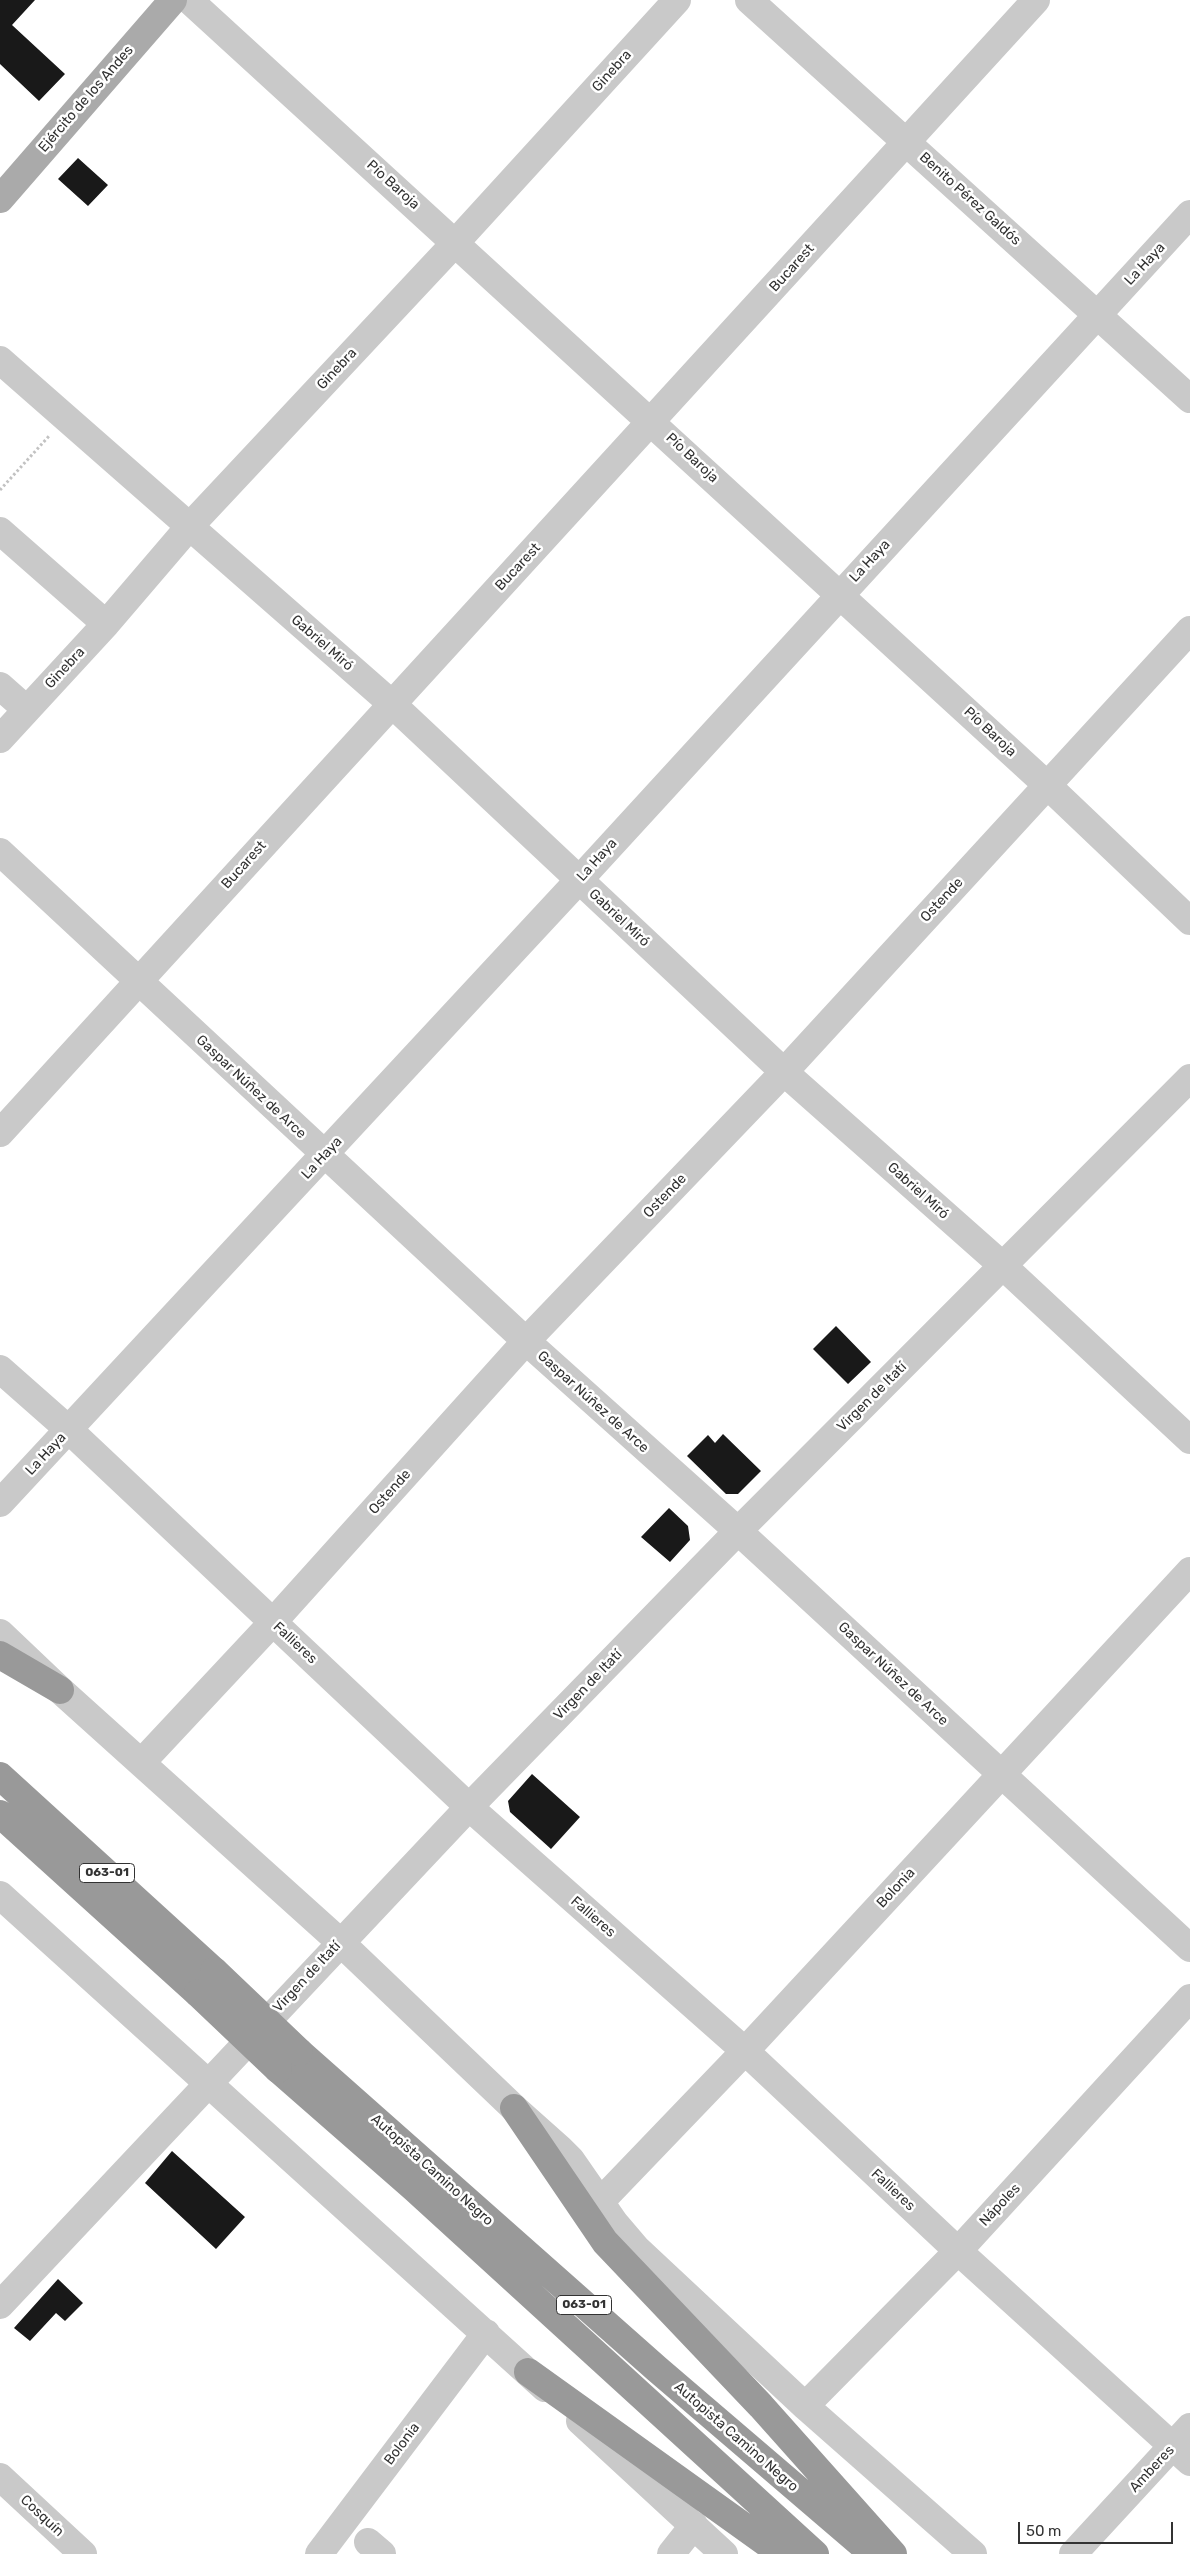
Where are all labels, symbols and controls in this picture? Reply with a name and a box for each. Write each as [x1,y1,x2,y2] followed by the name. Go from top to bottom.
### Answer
[35,42,137,156] street label: Ejército de los Andes
[589,47,635,95] street label: Ginebra
[916,149,1024,249] street label: Benito Pérez Galdós
[363,157,423,213] street label: Pío Baroja
[1121,239,1169,289] street label: La Haya
[766,241,818,295] street label: Bucarest
[314,345,360,393] street label: Ginebra
[662,430,722,486] street label: Pío Baroja
[846,536,894,586] street label: La Haya
[492,540,544,594] street label: Bucarest
[288,612,356,674] street label: Gabriel Miró
[42,644,88,692] street label: Ginebra
[960,704,1020,760] street label: Pío Baroja
[573,835,621,885] street label: La Haya
[218,838,270,892] street label: Bucarest
[917,874,967,926] street label: Ostende
[585,886,653,950] street label: Gabriel Miró
[193,1032,309,1142] street label: Gaspar Núñez de Arce
[298,1133,346,1183] street label: La Haya
[884,1159,952,1223] street label: Gabriel Miró
[640,1171,690,1221] street label: Ostende
[534,1348,652,1456] street label: Gaspar Núñez de Arce
[834,1359,910,1435] street label: Virgen de Itatí
[22,1429,70,1479] street label: La Haya
[365,1466,415,1518] street label: Ostende
[270,1619,320,1667] street label: Fallieres
[835,1619,951,1729] street label: Gaspar Núñez de Arce
[550,1646,626,1724] street label: Virgen de Itatí
[80,1864,134,1882] road number: 063-01
[873,1865,919,1911] street label: Bolonia
[567,1893,619,1941] street label: Fallieres
[270,1938,344,2016] street label: Virgen de Itatí
[367,2111,497,2229] street label: Autopista Camino Negro
[868,2166,918,2214] street label: Fallieres
[976,2180,1024,2230] street label: Nápoles
[556,2296,612,2314] road number: 063-01
[671,2379,801,2495] street label: Autopista Camino Negro
[381,2420,423,2468] street label: Bolonia
[1126,2442,1178,2496] street label: Amberes
[17,2492,67,2540] street label: Cosquín
[1020,2512,1175,2544] scale bar
[1026,2522,1061,2540] text: 50 m

